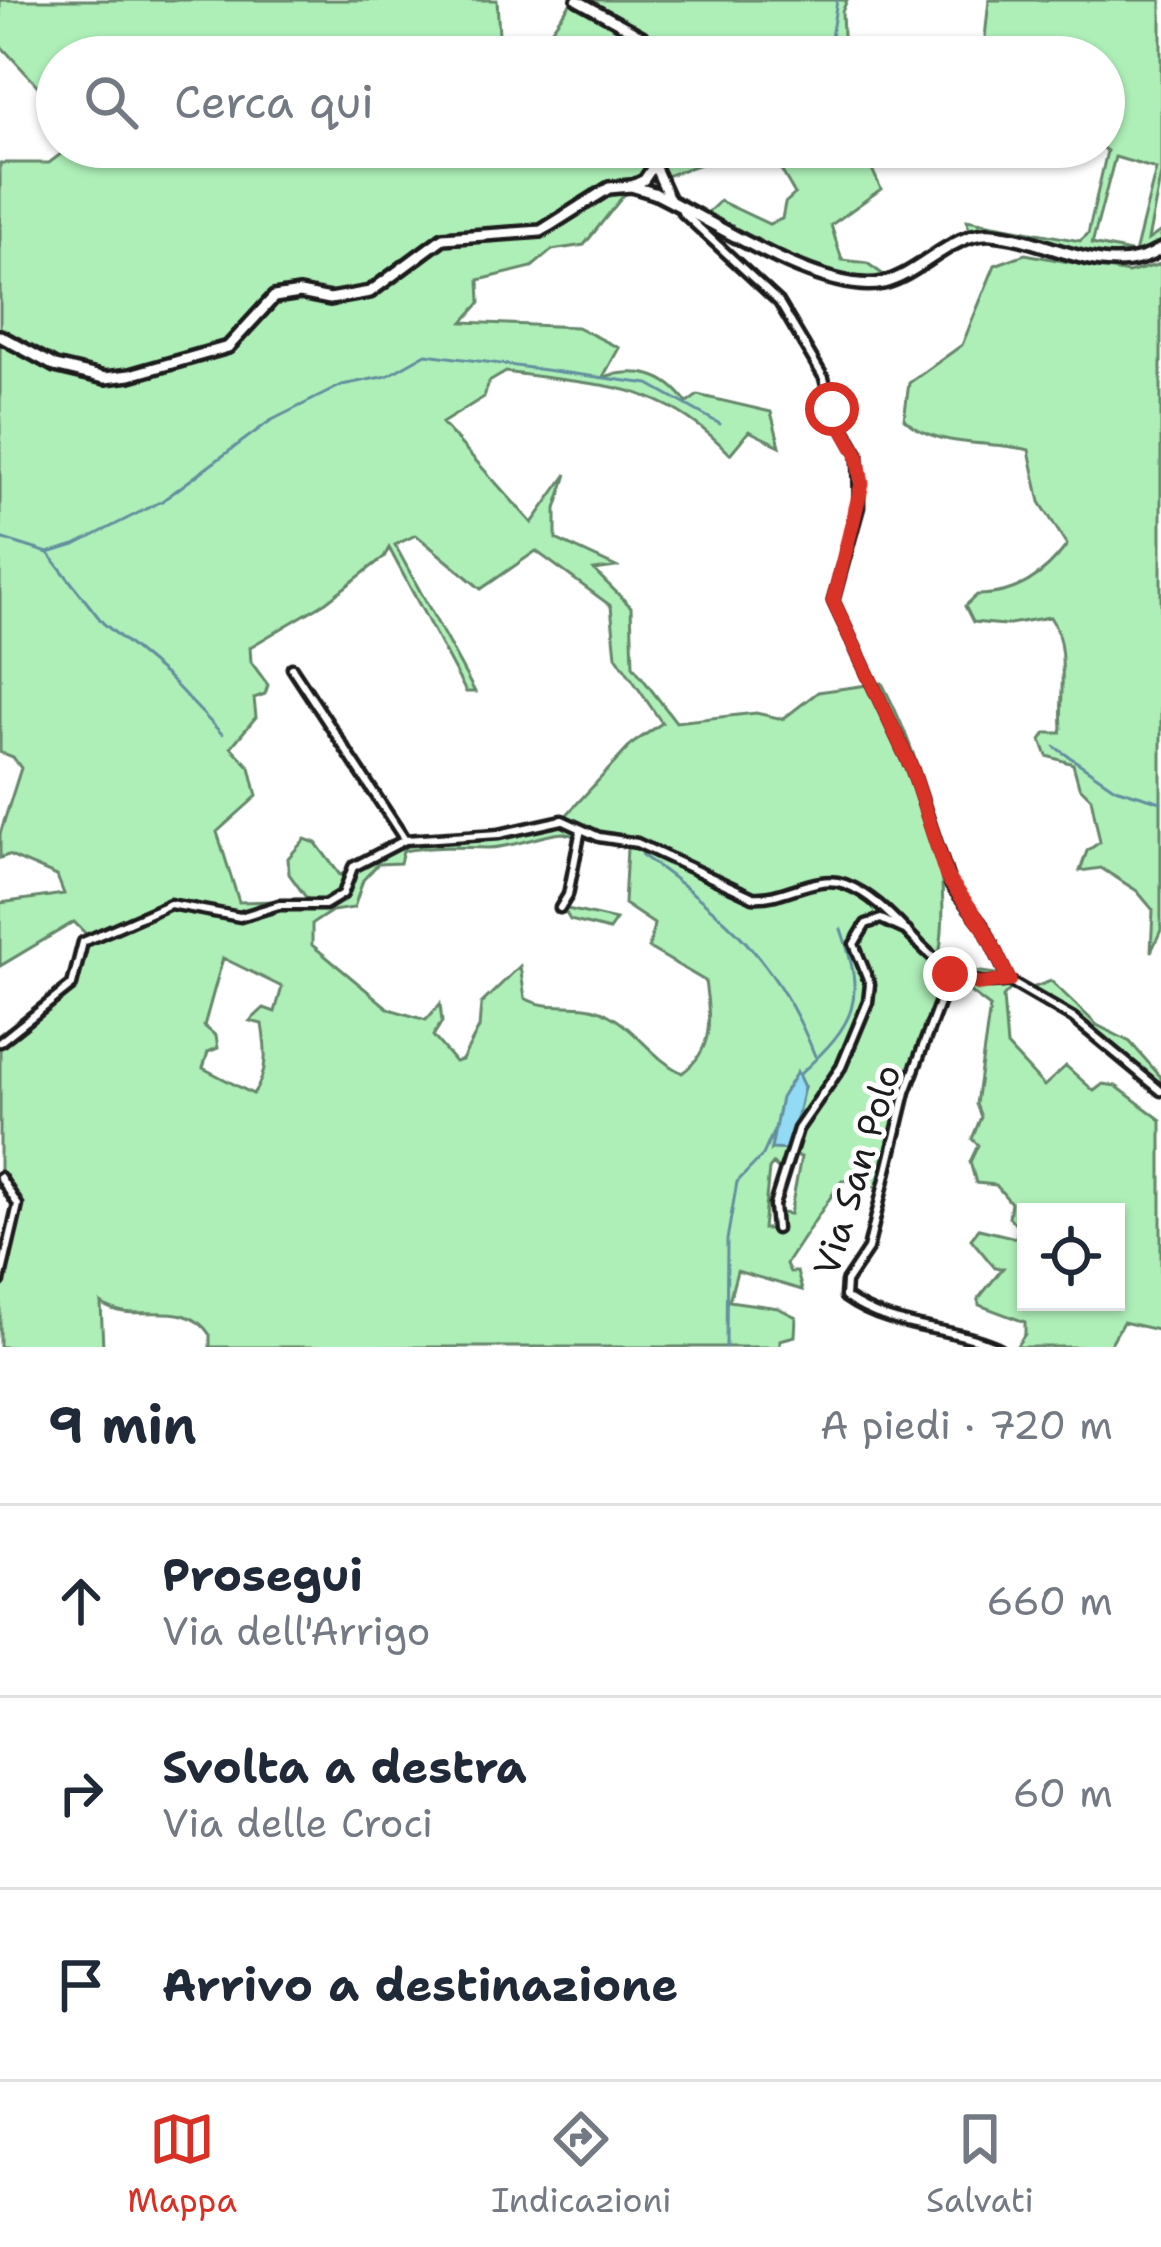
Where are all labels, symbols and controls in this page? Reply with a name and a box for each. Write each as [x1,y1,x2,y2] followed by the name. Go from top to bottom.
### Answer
[36,36,1125,168] search box
[78,69,144,135] icon: search
[174,72,374,132] text: Cerca qui
[805,382,859,436] route start
[923,947,977,1001] route end
[802,1058,912,1282] street label: Via San Polo
[1017,1203,1125,1311] map controls
[1017,1203,1125,1311] button: locate
[48,1391,197,1459] text: 9 min
[820,1399,1113,1451] text: A piedi · 720 m
[162,1545,363,1605] text: Prosegui
[48,1568,114,1634] icon: ahead
[986,1575,1113,1627] text: 660 m
[162,1605,430,1657] text: Via dell'Arrigo
[162,1737,527,1797] text: Svolta a destra
[48,1760,114,1826] icon: right
[1013,1767,1113,1819] text: 60 m
[162,1797,433,1849] text: Via delle Croci
[48,1952,114,2018] icon: arrive
[162,1955,678,2015] text: Arrivo a destinazione
[127,2106,237,2223] tab: Mappa
[491,2106,672,2223] tab: Indicazioni
[926,2106,1034,2223] tab: Salvati

